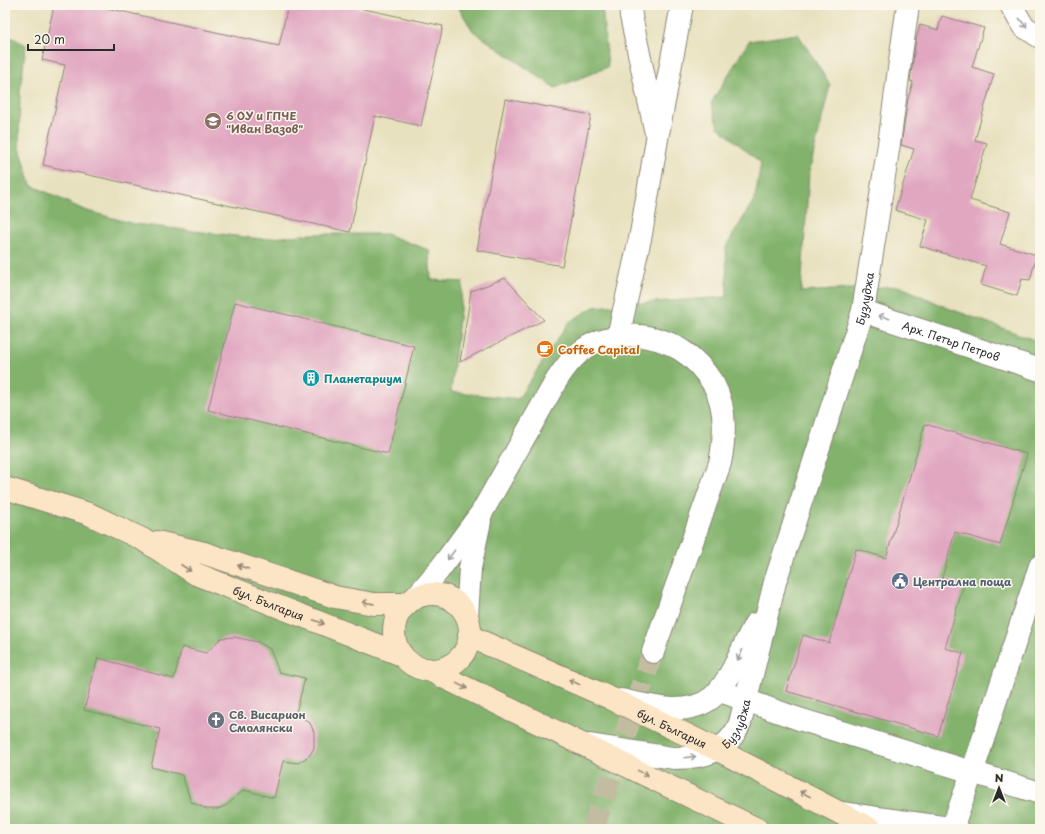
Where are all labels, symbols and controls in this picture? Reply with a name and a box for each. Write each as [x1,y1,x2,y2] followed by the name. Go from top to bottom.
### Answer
[1018,18,1027,29] one-way arrow
[28,26,114,52] scale bar
[34,30,65,48] text: 20 m
[226,107,303,137] place label: 6 ОУ и ГПЧЕ "Иван Вазов"
[203,111,223,131] school or university icon: 6 ОУ и ГПЧЕ "Иван Вазов"
[851,271,877,327] street label: Бузлуджа
[878,313,890,321] one-way arrow
[900,316,1003,365] street label: Арх. Петър Петров
[535,339,555,359] cafe icon: Coffee Capital
[558,341,640,358] place label: Coffee Capital
[301,368,321,388] building icon: Планетариум
[324,370,402,387] place label: Планетариум
[447,549,455,560] one-way arrow
[238,562,250,570] one-way arrow
[180,564,191,572] one-way arrow
[890,571,910,591] public building icon: Централна поща
[913,573,1012,590] place label: Централна поща
[231,581,307,624] street label: бул. България
[362,599,375,607] one-way arrow
[313,619,325,627] one-way arrow
[736,648,743,660] one-way arrow
[569,678,581,686] one-way arrow
[456,683,468,690] one-way arrow
[717,697,754,752] street label: Бузлуджа
[635,704,710,752] street label: бул. България
[229,706,306,736] place label: Св. Висарион Смолянски
[206,710,226,730] church icon: Св. Висарион Смолянски
[683,754,696,761] one-way arrow
[979,768,1019,808] north arrow
[995,769,1004,786] text: N
[637,770,649,777] one-way arrow
[799,790,811,798] one-way arrow

